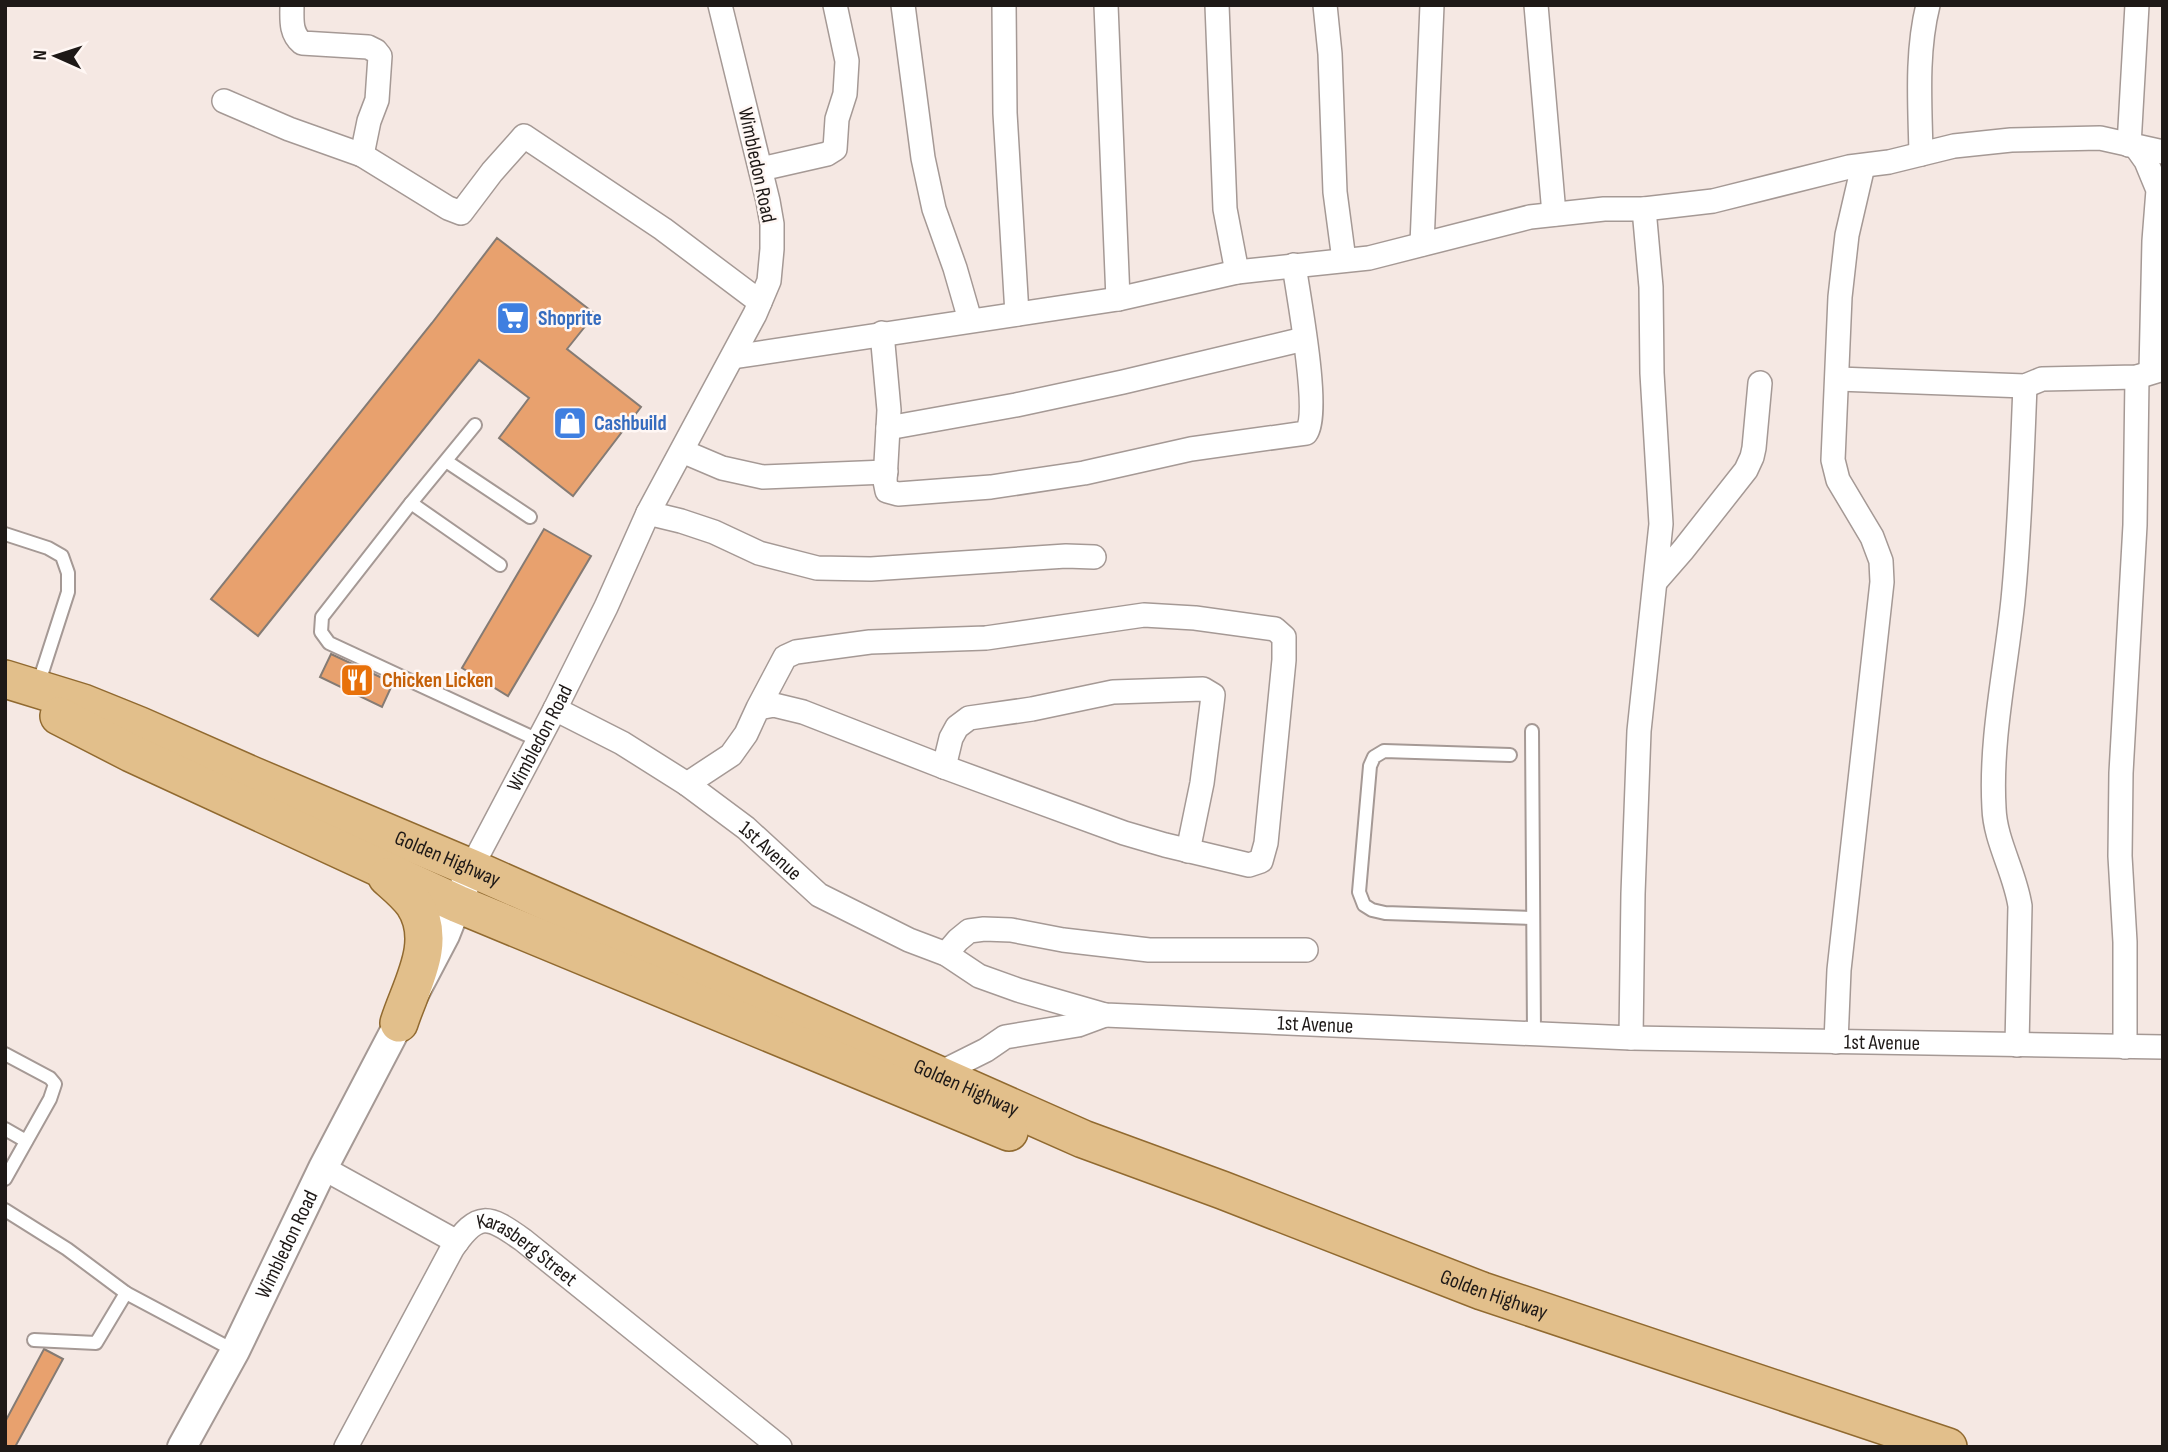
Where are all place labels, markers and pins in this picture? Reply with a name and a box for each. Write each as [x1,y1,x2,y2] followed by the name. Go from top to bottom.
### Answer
[494,299,532,337] supermarket icon: Shoprite
[538,306,602,331] place label: Shoprite
[551,404,589,442] shop icon: Cashbuild
[594,411,667,436] place label: Cashbuild
[338,661,376,699] restaurant icon: Chicken Licken
[382,668,493,693] place label: Chicken Licken

